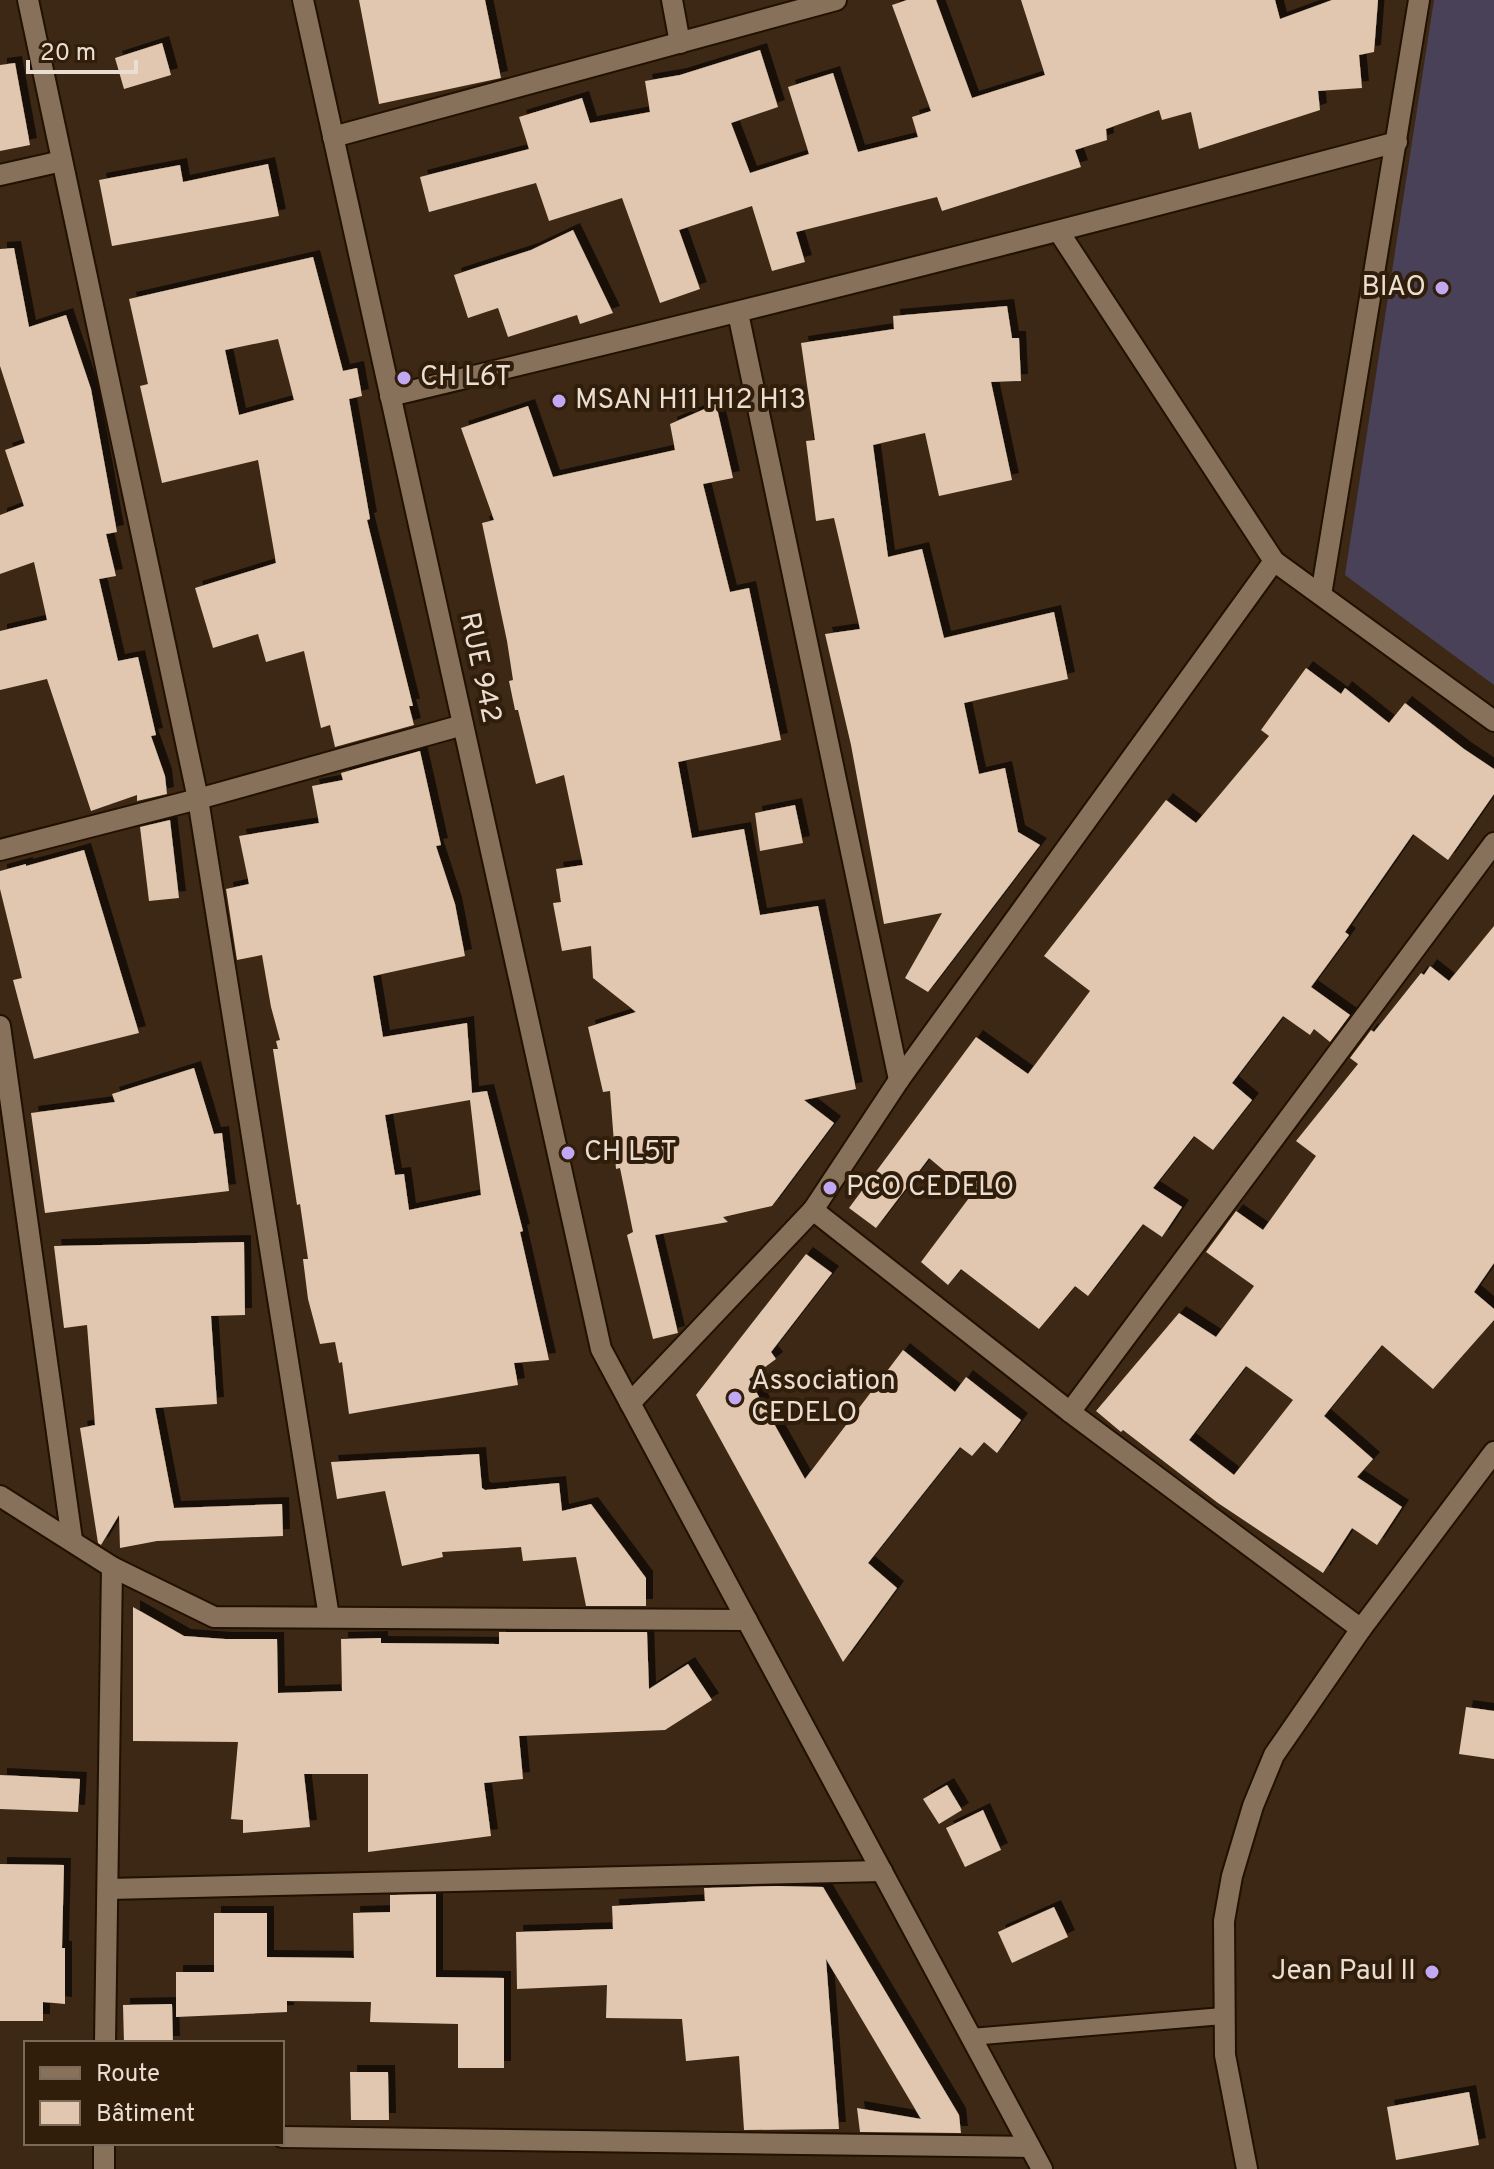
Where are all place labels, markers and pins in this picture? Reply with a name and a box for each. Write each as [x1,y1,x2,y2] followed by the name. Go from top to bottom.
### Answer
[1361,270,1426,306] place label: BIAO
[1433,279,1451,297] marker: BIAO
[420,360,511,396] place label: CH L6T
[395,369,413,387] marker: CH L6T
[575,383,806,419] place label: MSAN H11 H12 H13
[550,392,568,410] marker: MSAN H11 H12 H13
[584,1135,677,1171] place label: CH L5T
[559,1144,577,1162] marker: CH L5T
[846,1170,1014,1206] place label: PCO CEDELO
[821,1179,839,1197] marker: PCO CEDELO
[751,1364,896,1432] place label: Association CEDELO
[726,1389,744,1407] marker: Association CEDELO
[1271,1954,1416,1990] place label: Jean Paul II
[1423,1963,1441,1981] marker: Jean Paul II

